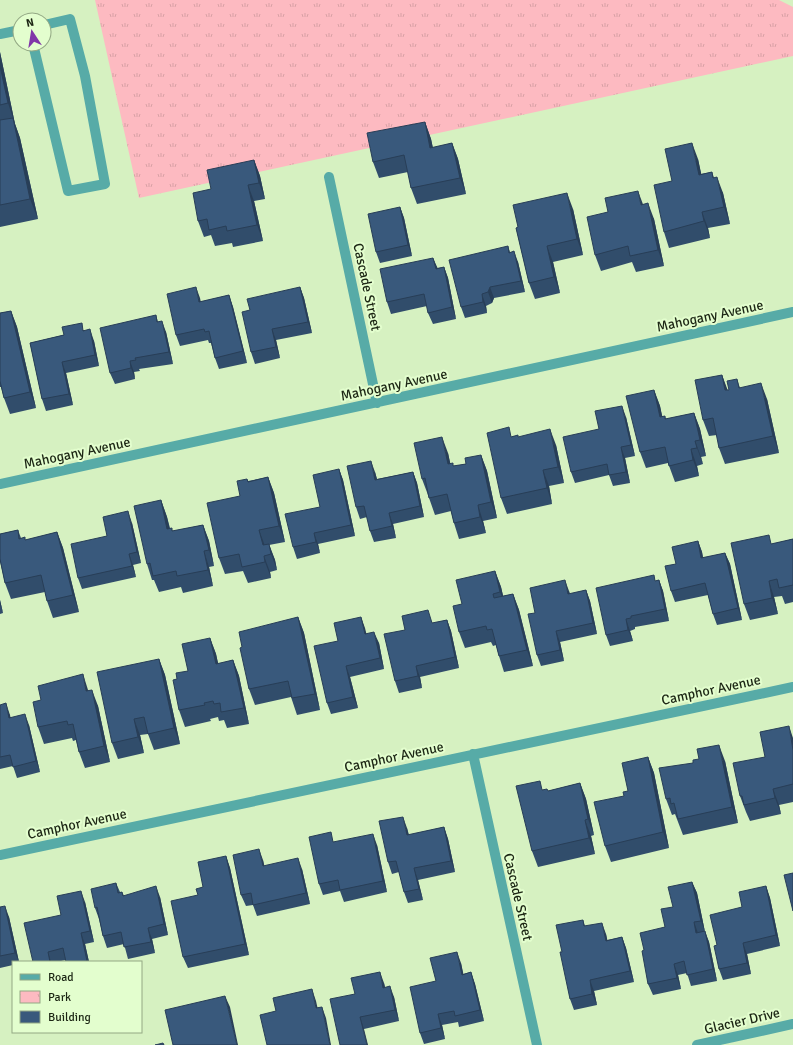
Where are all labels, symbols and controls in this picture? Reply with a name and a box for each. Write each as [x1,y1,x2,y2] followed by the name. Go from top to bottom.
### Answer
[12,12,52,52] north arrow
[25,16,35,30] text: N
[349,242,385,332] street label: Cascade Street
[655,296,765,336] street label: Mahogany Avenue
[339,365,449,405] street label: Mahogany Avenue
[22,433,132,473] street label: Mahogany Avenue
[660,671,762,709] street label: Camphor Avenue
[343,738,445,776] street label: Camphor Avenue
[26,805,128,843] street label: Camphor Avenue
[500,852,536,942] street label: Cascade Street
[12,961,142,1033] legend
[48,970,74,985] text: Road
[48,990,71,1005] text: Park
[702,1004,782,1038] street label: Glacier Drive
[48,1010,91,1025] text: Building

